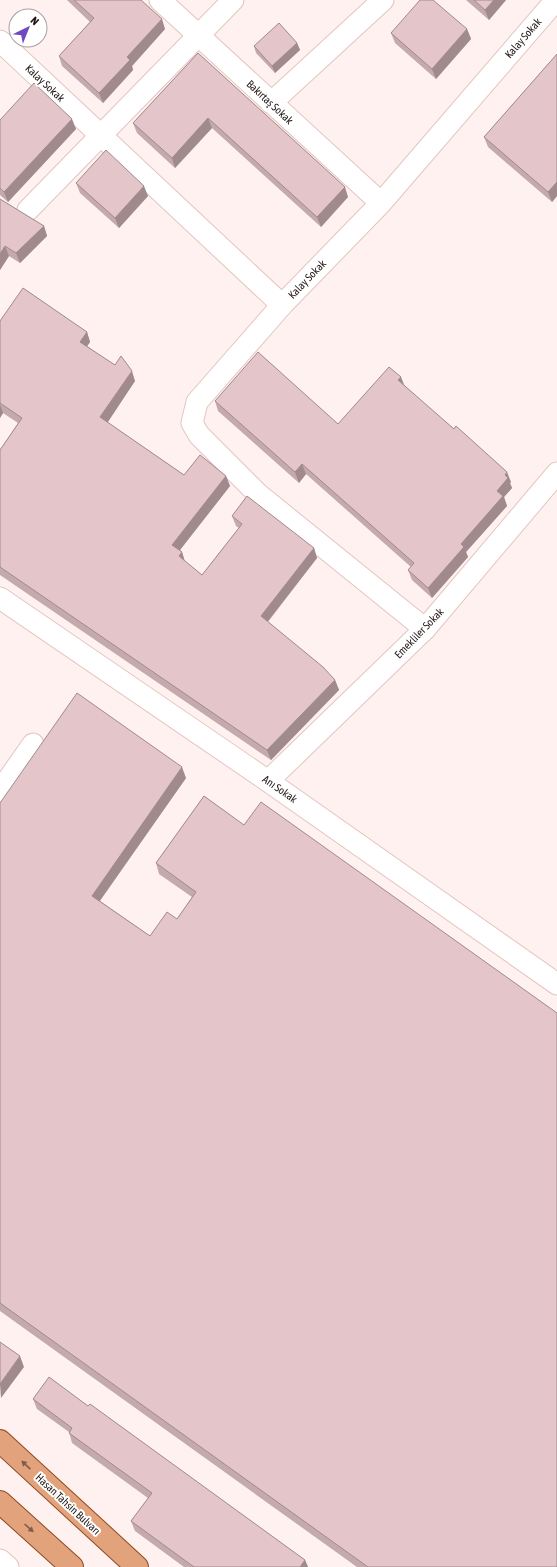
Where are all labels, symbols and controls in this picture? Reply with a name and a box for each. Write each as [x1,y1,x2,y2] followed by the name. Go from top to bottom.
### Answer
[8,8,48,48] north arrow
[28,14,41,27] text: N
[502,15,544,60] street label: Kalay Sokak
[23,62,67,104] street label: Kalay Sokak
[244,78,296,127] street label: Bakırtaş Sokak
[286,257,328,301] street label: Kalay Sokak
[392,605,446,661] street label: Emekliler Sokak
[260,773,300,805] street label: Anı Sokak
[21,1461,30,1470] one-way arrow
[33,1471,103,1537] street label: Hasan Tahsin Bulvarı
[24,1523,34,1533] one-way arrow

